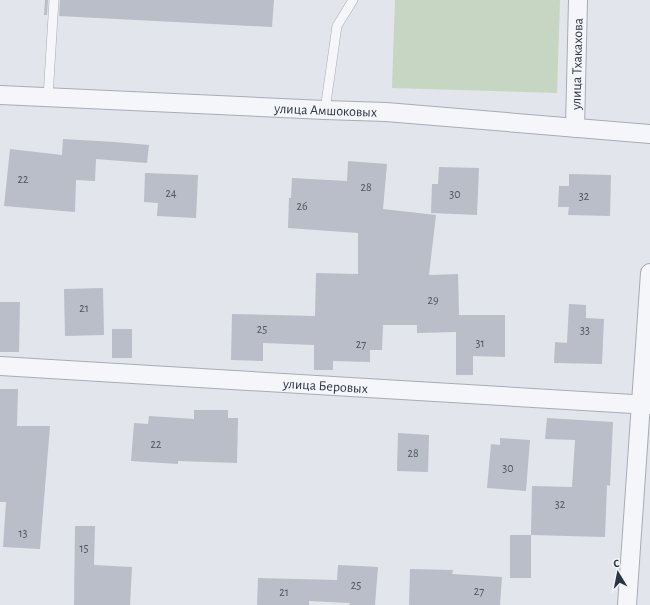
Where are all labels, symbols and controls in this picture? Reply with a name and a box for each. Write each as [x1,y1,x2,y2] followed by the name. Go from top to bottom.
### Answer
[569,17,586,111] street label: улица Тхакахова
[273,102,377,120] street label: улица Амшоковых
[18,173,29,185] house number: 22
[360,181,372,193] house number: 28
[165,187,177,199] house number: 24
[449,188,461,200] house number: 30
[579,190,590,202] house number: 32
[296,200,308,212] house number: 26
[427,294,439,306] house number: 29
[79,302,89,314] house number: 21
[257,323,267,335] house number: 25
[580,324,590,336] house number: 33
[475,337,485,349] house number: 31
[356,338,366,350] house number: 27
[281,377,368,396] street label: улица Беровых
[151,438,162,450] house number: 22
[407,447,419,459] house number: 28
[502,462,514,474] house number: 30
[555,498,566,510] house number: 32
[18,527,28,539] house number: 13
[79,542,89,554] house number: 15
[598,553,638,593] north arrow
[612,558,620,570] text: С
[351,579,361,591] house number: 25
[474,585,484,597] house number: 27
[279,586,289,598] house number: 21

